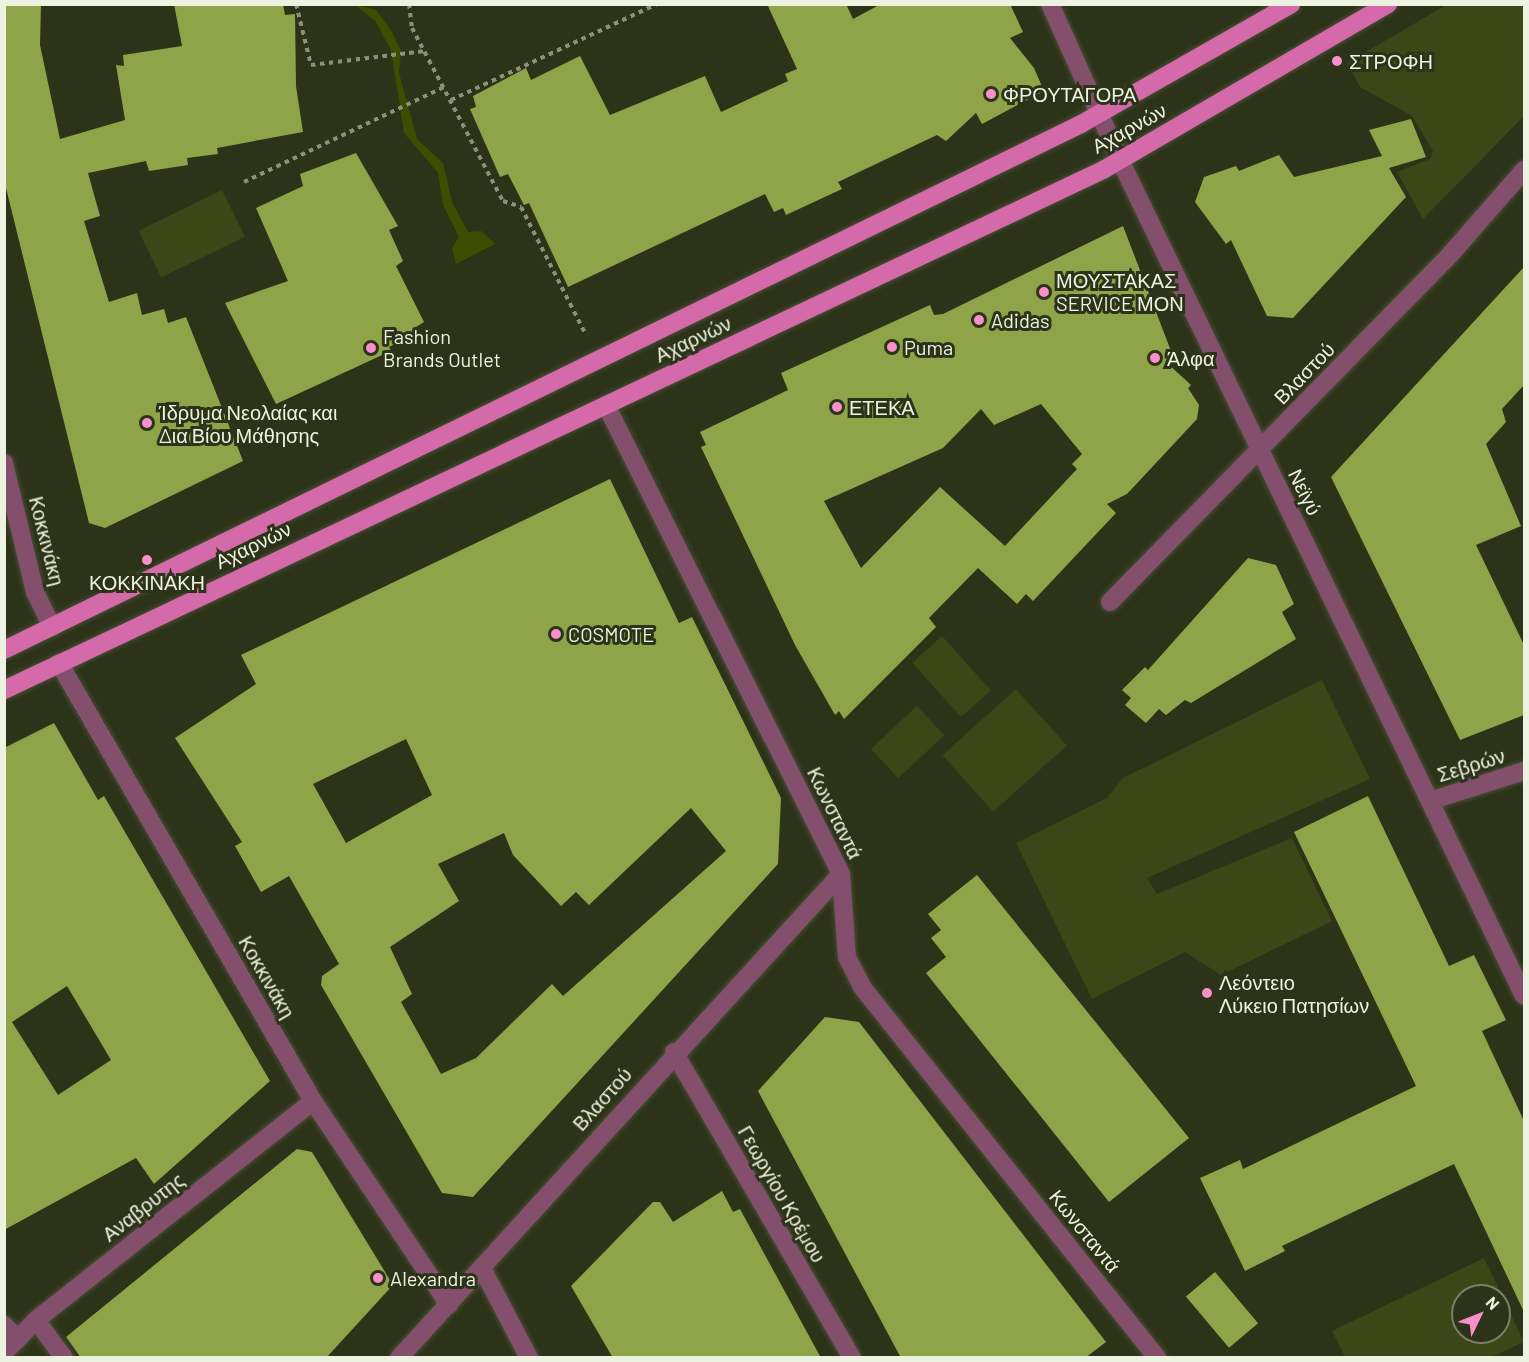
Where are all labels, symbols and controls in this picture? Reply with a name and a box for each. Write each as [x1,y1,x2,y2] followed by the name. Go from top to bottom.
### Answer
[1349,49,1433,73] place label: ΣΤΡΟΦΗ
[1330,54,1344,68] marker: ΣΤΡΟΦΗ
[1003,82,1136,106] place label: ΦΡΟΥΤΑΓΟΡΑ
[984,87,998,101] marker: ΦΡΟΥΤΑΓΟΡΑ
[1088,98,1170,158] street label: Αχαρνών
[1056,268,1184,315] place label: ΜΟΥΣΤΑΚΑΣ SERVICE ΜΟΝ
[1037,285,1051,299] marker: ΜΟΥΣΤΑΚΑΣ SERVICE ΜΟΝ
[991,308,1050,332] place label: Adidas
[651,311,735,367] street label: Αχαρνών
[972,313,986,327] marker: Adidas
[383,324,501,371] place label: Fashion Brands Outlet
[904,335,953,359] place label: Puma
[1269,337,1339,409] street label: Βλαστού
[885,340,899,354] marker: Puma
[364,341,378,355] marker: Fashion Brands Outlet
[1167,346,1215,370] place label: Άλφα
[1148,351,1162,365] marker: Άλφα
[849,395,915,419] place label: ΕΤΕΚΑ
[159,400,337,447] place label: Ίδρυμα Νεολαίας και Δια Βίου Μάθησης
[830,400,844,414] marker: ΕΤΕΚΑ
[140,416,154,430] marker: Ίδρυμα Νεολαίας και Δια Βίου Μάθησης
[1284,465,1326,519] street label: Νεϊγύ
[24,494,70,588] street label: Κοκκινάκη
[211,516,295,574] street label: Αχαρνών
[140,553,154,567] marker: ΚΟΚΚΙΝΑΚΗ
[89,570,205,594] place label: ΚΟΚΚΙΝΑΚΗ
[568,622,654,646] place label: COSMOTE
[549,627,563,641] marker: COSMOTE
[1434,743,1508,787] street label: Σεβρών
[802,763,868,863] street label: Κωνσταντά
[234,931,300,1023] street label: Κοκκινάκη
[1219,970,1369,1017] place label: Λεόντειο Λύκειο Πατησίων
[1200,986,1214,1000] marker: Λεόντειο Λύκειο Πατησίων
[567,1063,637,1135] street label: Βλαστού
[733,1121,831,1267] street label: Γεωργίου Κρέμου
[97,1168,189,1246] street label: Αναβρυτης
[1044,1185,1126,1277] street label: Κωνσταντά
[390,1266,476,1290] place label: Alexandra
[371,1271,385,1285] marker: Alexandra
[1451,1284,1511,1344] north arrow
[1482,1292,1504,1313] text: N

